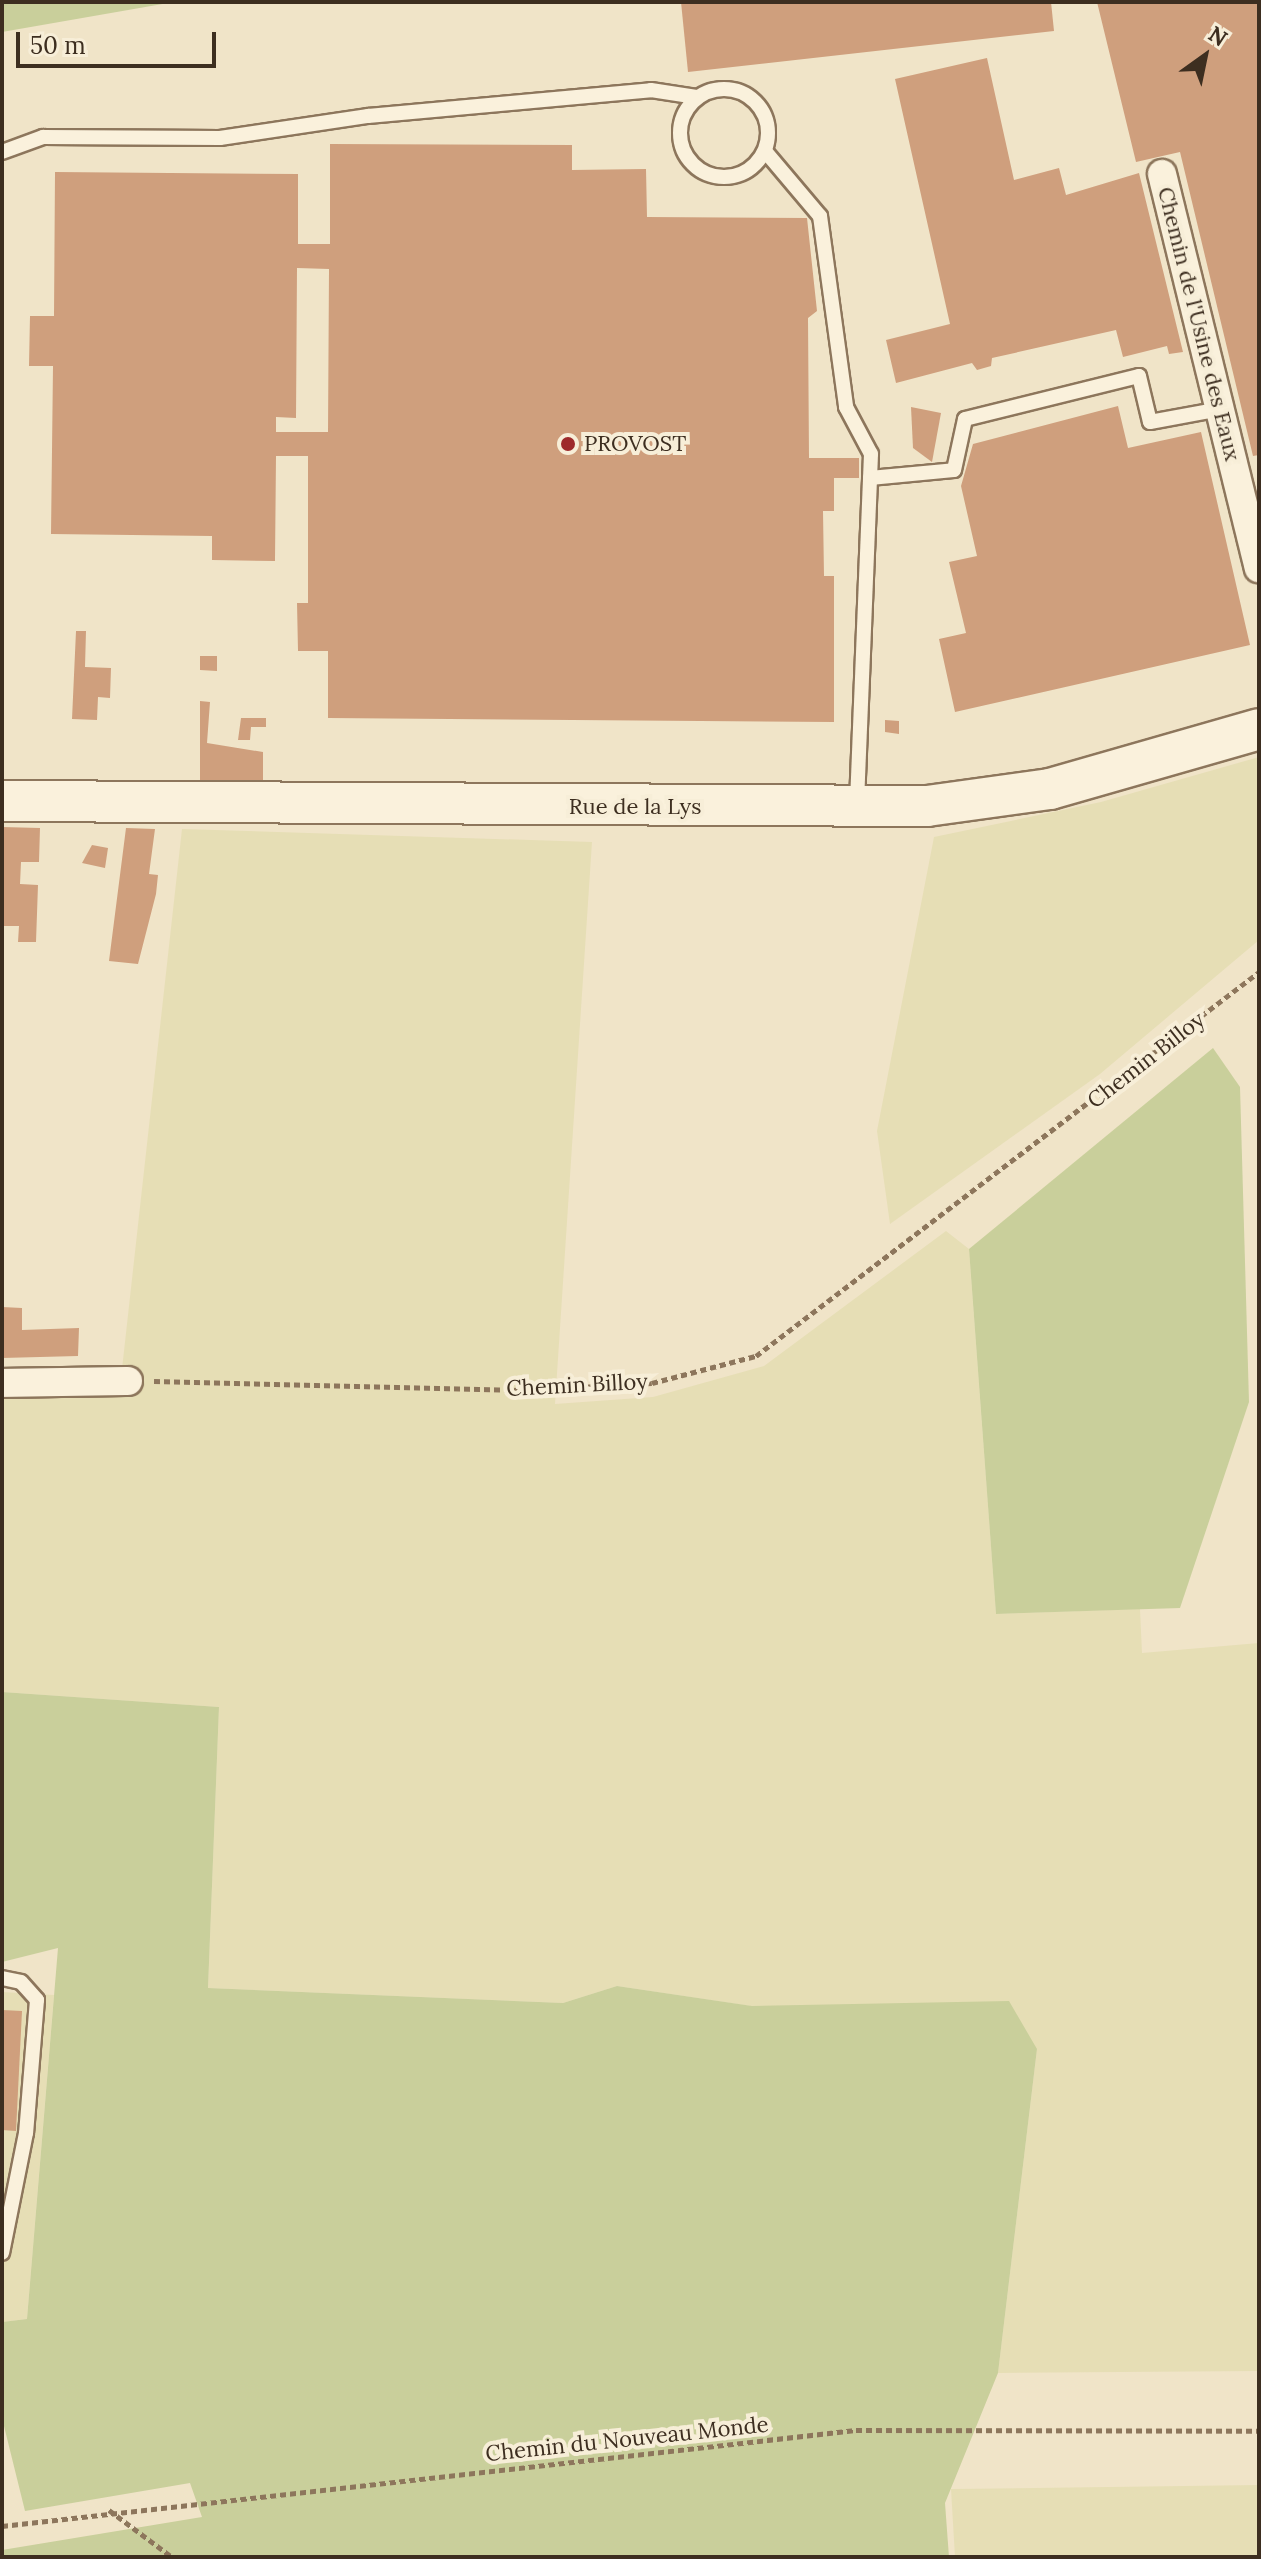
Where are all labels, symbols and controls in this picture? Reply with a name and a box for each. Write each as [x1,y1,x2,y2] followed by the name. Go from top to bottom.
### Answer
[20,16,220,66] scale bar
[1165,16,1245,96] north arrow
[1203,19,1233,52] text: N
[30,30,86,61] text: 50 m
[1152,184,1246,464] street label: Chemin de l'Usine des Eaux
[584,431,686,457] place label: PROVOST
[559,435,577,453] marker: PROVOST
[569,794,701,820] street label: Rue de la Lys
[1082,1006,1210,1114] street label: Chemin Billoy
[506,1368,648,1402] street label: Chemin Billoy
[484,2411,770,2467] street label: Chemin du Nouveau Monde

